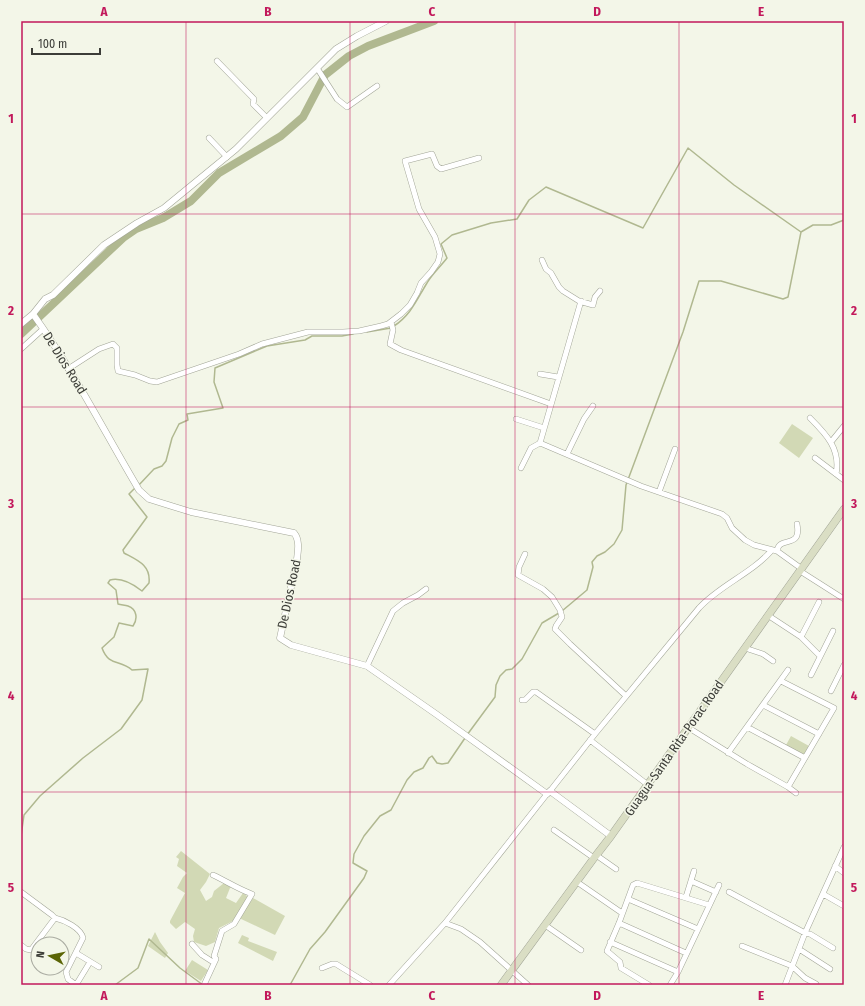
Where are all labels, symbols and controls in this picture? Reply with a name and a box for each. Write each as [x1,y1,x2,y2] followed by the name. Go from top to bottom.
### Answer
[99,4,108,19] text: A
[264,4,272,19] text: B
[429,4,436,19] text: C
[593,4,601,19] text: D
[758,4,764,19] text: E
[32,30,100,56] scale bar
[38,37,67,51] text: 100 m
[8,111,14,126] text: 1
[851,111,857,126] text: 1
[7,303,14,318] text: 2
[850,303,857,318] text: 2
[40,329,90,397] street label: De Dios Road
[7,496,14,511] text: 3
[850,496,857,511] text: 3
[274,558,304,630] street label: De Dios Road
[621,677,727,819] street label: Guagua-Santa Rita-Porac Road
[8,688,15,703] text: 4
[851,688,858,703] text: 4
[8,880,14,895] text: 5
[851,880,857,895] text: 5
[30,936,70,976] north arrow
[34,950,48,959] text: N
[99,988,108,1003] text: A
[264,988,272,1003] text: B
[429,988,436,1003] text: C
[593,988,601,1003] text: D
[758,988,764,1003] text: E

